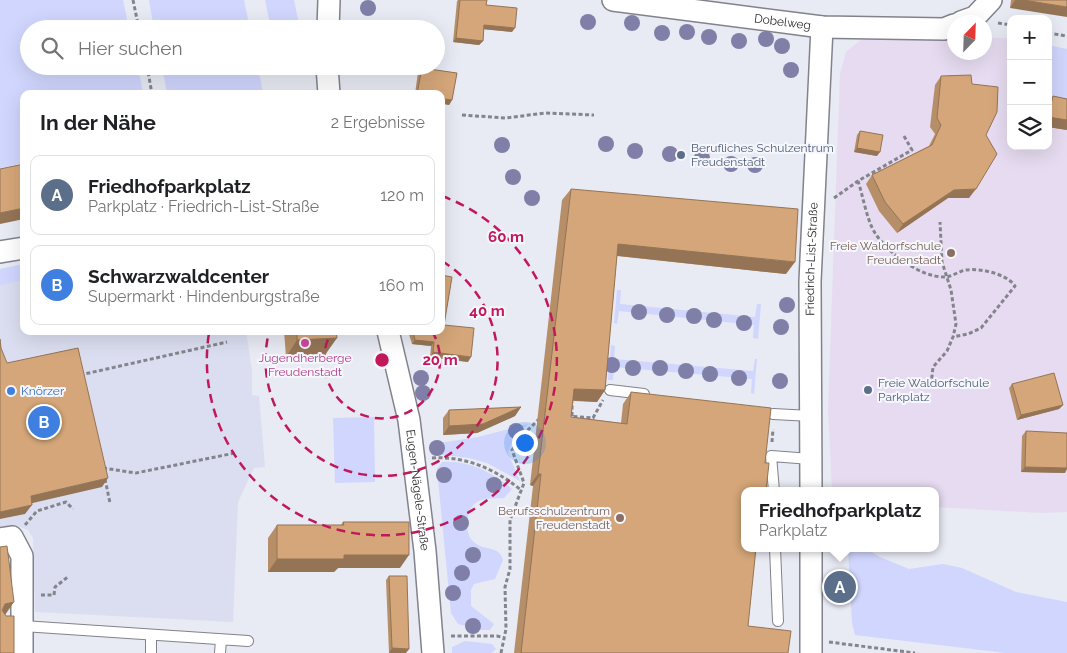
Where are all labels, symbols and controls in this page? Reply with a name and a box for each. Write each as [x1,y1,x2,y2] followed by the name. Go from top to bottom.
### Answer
[753,11,812,33] street label: Dobelweg
[947,15,992,60] north arrow
[1007,15,1052,150] map controls
[1007,15,1052,60] button: +
[20,20,445,75] search box
[38,34,66,62] icon: search
[78,37,183,59] text: Hier suchen
[1007,60,1052,105] button: −
[1007,105,1052,150] button: layers
[40,110,156,135] text: In der Nähe
[331,113,425,132] text: 2 Ergebnisse
[691,141,834,169] place label: Berufliches Schulzentrum Freudenstadt
[675,149,687,161] marker: Berufliches Schulzentrum Freudenstadt
[88,175,251,197] text: Friedhofparkplatz
[52,186,62,205] text: A
[380,186,424,205] text: 120 m
[88,197,319,216] text: Parkplatz · Friedrich-List-Straße
[803,202,821,316] street label: Friedrich-List-Straße
[488,228,524,246] text: 60 m
[830,239,941,267] place label: Freie Waldorfschule Freudenstadt
[945,247,957,259] marker: Freie Waldorfschule Freudenstadt
[88,265,269,287] text: Schwarzwaldcenter
[52,276,62,295] text: B
[379,276,424,295] text: 160 m
[88,287,320,306] text: Supermarkt · Hindenburgstraße
[469,302,505,320] text: 40 m
[299,337,311,349] marker: Jugendherberge Freudenstadt
[259,351,351,379] place label: Jugendherberge Freudenstadt
[373,351,391,369] centre of rings
[422,351,458,369] text: 20 m
[878,376,989,404] place label: Freie Waldorfschule Parkplatz
[21,384,65,398] place label: Knörzer
[862,384,874,396] marker: Freie Waldorfschule Parkplatz
[5,385,17,397] marker: Knörzer
[28,403,60,441] pin: B
[403,429,432,551] street label: Eugen-Nägele-Straße
[512,430,538,456] your location
[741,487,939,552] popup
[759,499,921,521] text: Friedhofparkplatz
[498,504,610,532] place label: Berufsschulzentrum Freudenstadt
[614,512,626,524] marker: Berufsschulzentrum Freudenstadt
[759,521,827,540] text: Parkplatz
[824,568,856,606] pin: A

